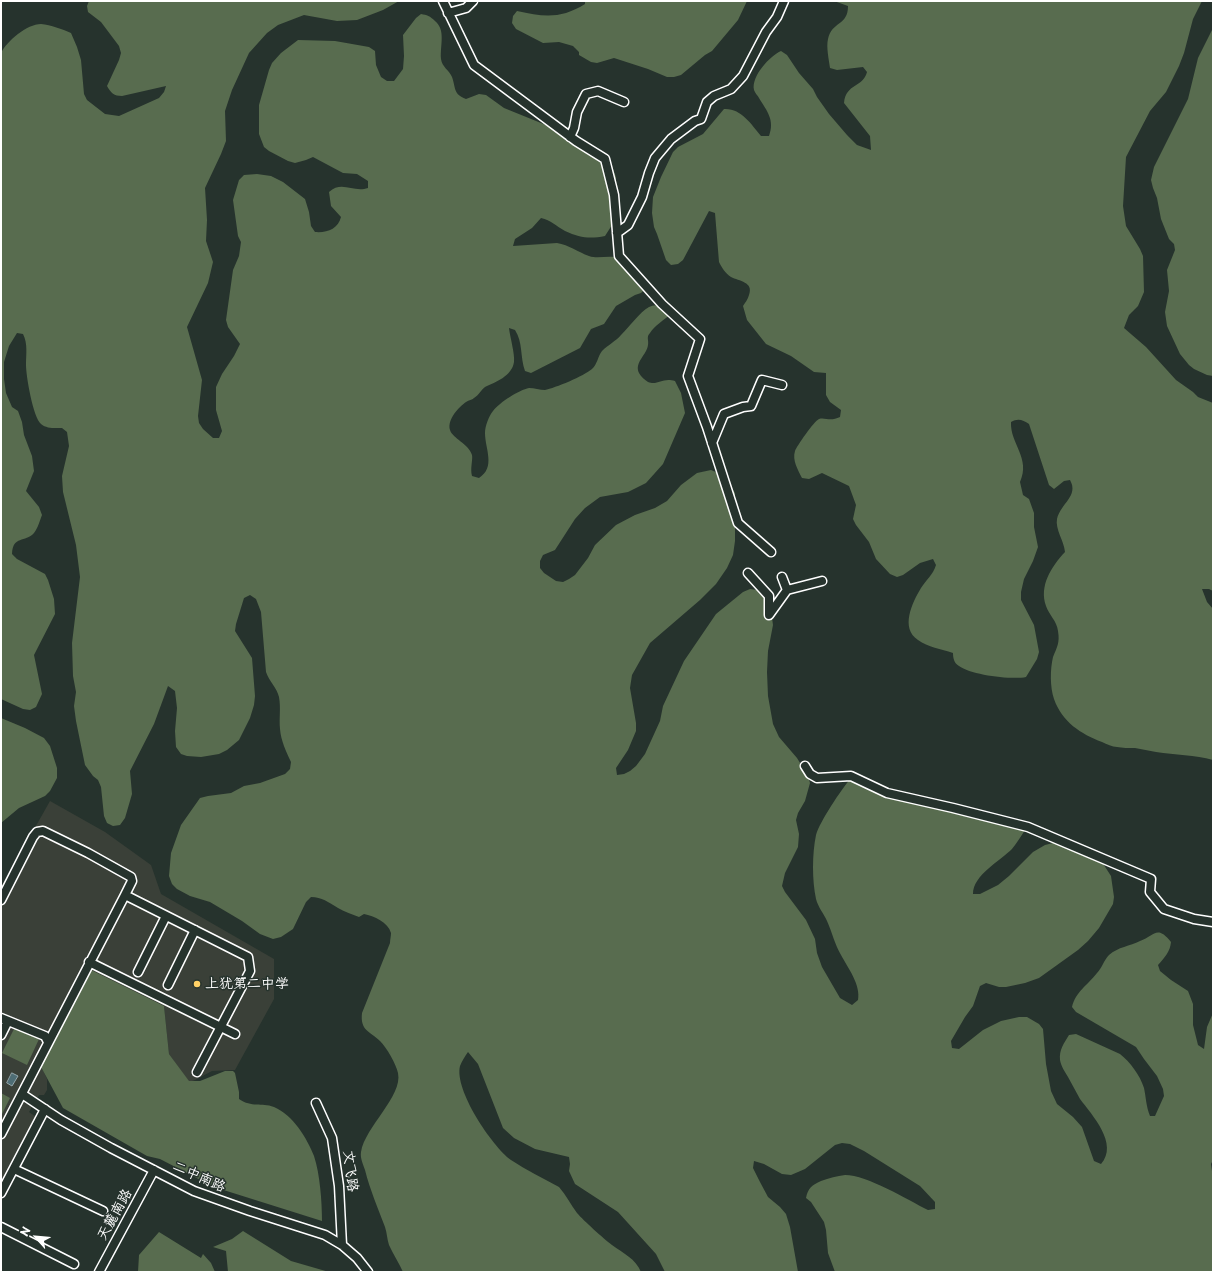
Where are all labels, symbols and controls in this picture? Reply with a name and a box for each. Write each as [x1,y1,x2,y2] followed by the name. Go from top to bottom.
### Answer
[205,976,289,992] place label: 上犹第二中学
[192,979,202,989] marker: 上犹第二中学
[339,1149,361,1193] street label: 文飞路
[170,1158,228,1196] street label: 二中南路
[94,1186,136,1244] street label: 天麓南路
[16,1217,56,1257] north arrow
[15,1224,34,1239] text: N

